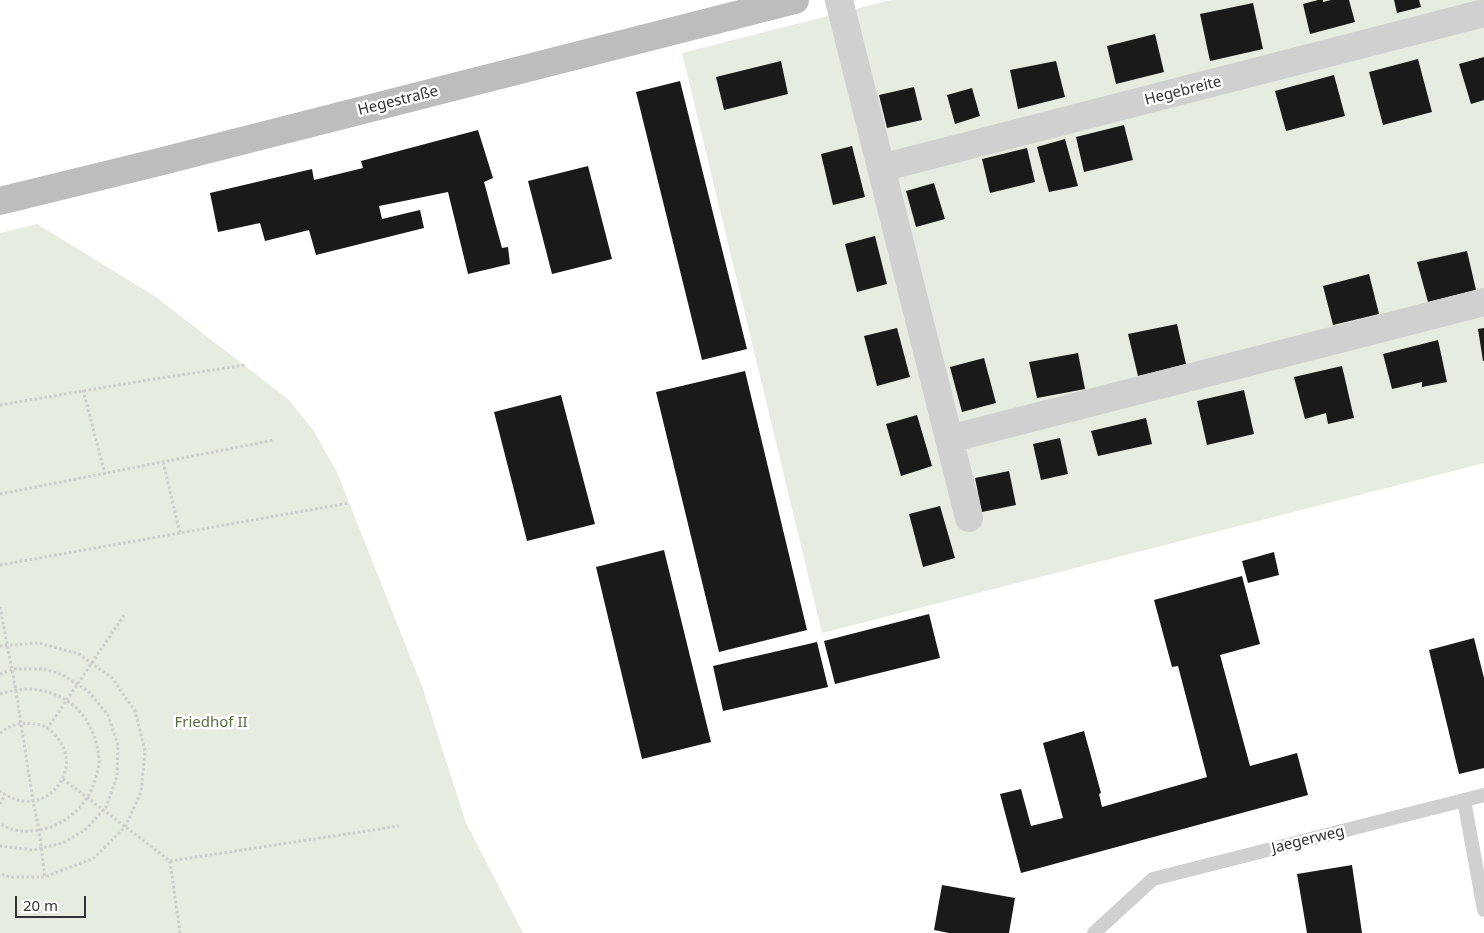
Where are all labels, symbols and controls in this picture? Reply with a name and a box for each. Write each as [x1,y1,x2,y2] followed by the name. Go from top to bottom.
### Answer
[1143,73,1223,109] street label: Hegebreite
[356,82,440,120] street label: Hegestraße
[174,714,248,732] park label: Friedhof II
[1270,822,1346,858] street label: Jaegerweg
[18,886,89,918] scale bar
[23,895,58,915] text: 20 m

